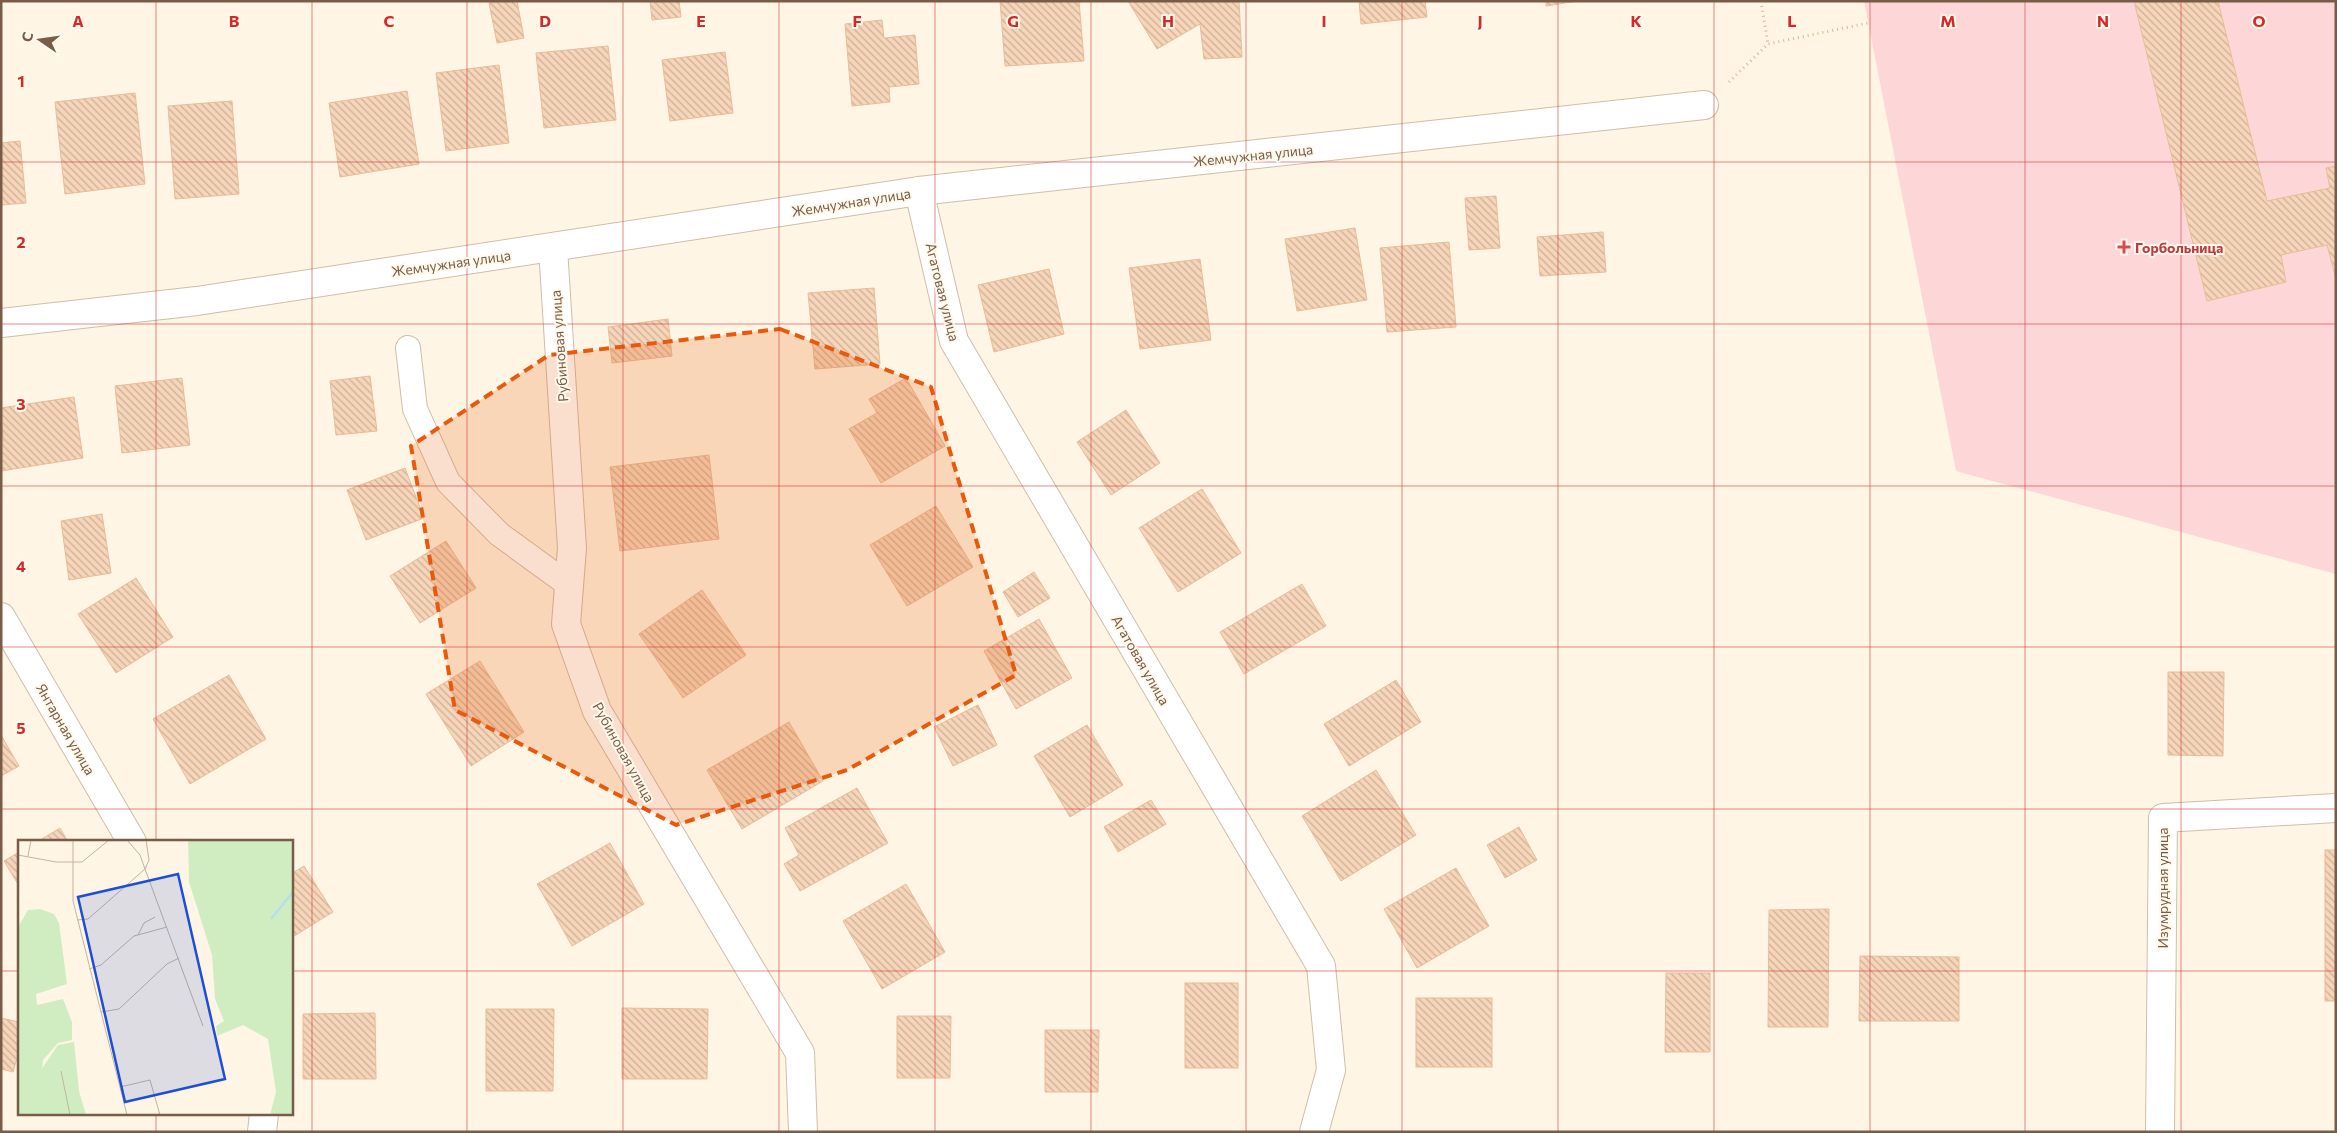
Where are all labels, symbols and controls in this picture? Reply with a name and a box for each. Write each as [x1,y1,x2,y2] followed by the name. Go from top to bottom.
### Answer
[72,11,84,30] text: A
[229,11,240,30] text: B
[384,11,395,30] text: C
[539,11,551,30] text: D
[696,11,706,30] text: E
[852,11,862,30] text: F
[1007,11,1019,30] text: G
[1162,11,1174,30] text: H
[1321,11,1327,30] text: I
[1477,11,1483,30] text: J
[1630,11,1642,30] text: K
[1787,11,1797,30] text: L
[1940,11,1956,30] text: M
[2097,11,2109,30] text: N
[2252,11,2266,30] text: O
[15,15,65,65] north arrow
[17,30,36,44] text: С
[17,71,25,90] text: 1
[1192,140,1314,170] street label: Жемчужная улица
[790,184,912,220] street label: Жемчужная улица
[16,232,26,251] text: 2
[2135,239,2223,256] place label: Горбольница
[2117,240,2131,254] marker: Горбольница
[923,241,963,343] street label: Агатовая улица
[390,246,512,280] street label: Жемчужная улица
[547,290,571,402] street label: Рубиновая улица
[16,394,26,413] text: 3
[16,556,26,575] text: 4
[1108,612,1174,708] street label: Агатовая улица
[33,680,99,778] street label: Янтарная улица
[589,699,659,805] street label: Рубиновая улица
[16,718,26,737] text: 5
[2154,828,2171,948] street label: Изумрудная улица
[18,840,292,1116] inset map

